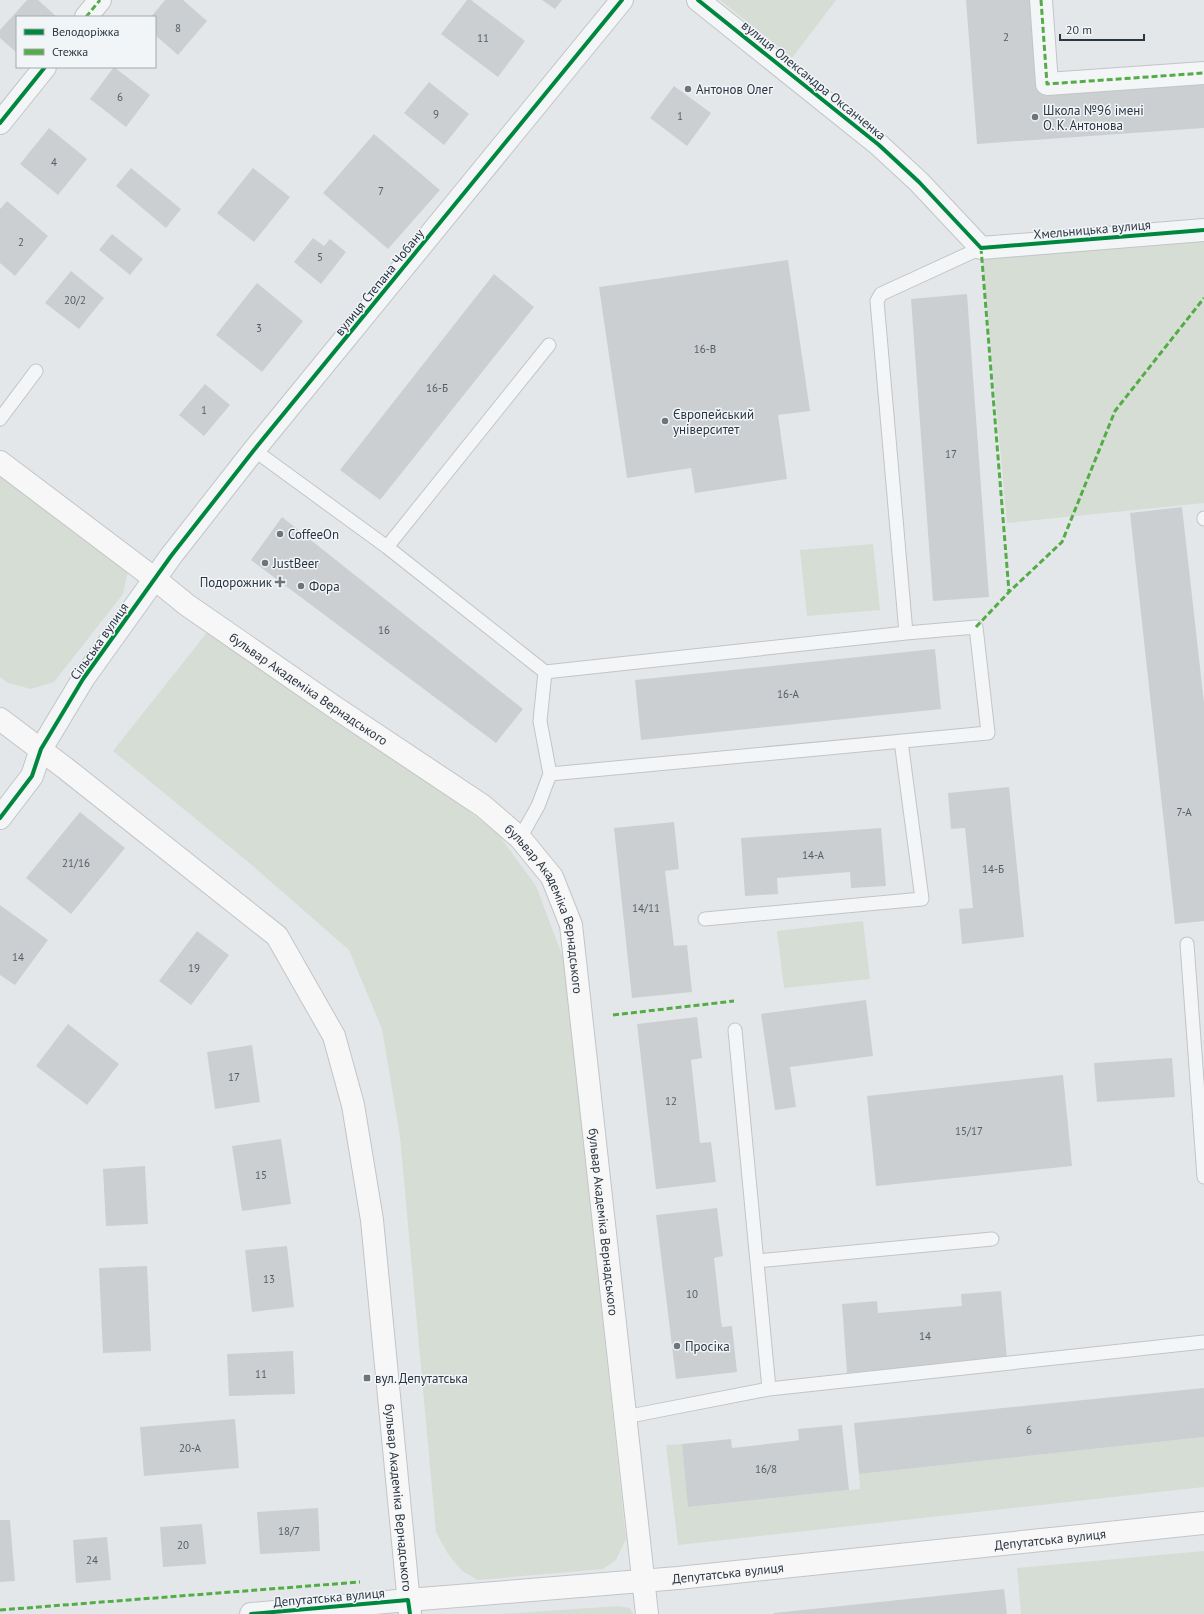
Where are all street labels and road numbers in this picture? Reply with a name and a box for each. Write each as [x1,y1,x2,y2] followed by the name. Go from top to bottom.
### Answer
[738,17,889,144] street label: вулиця Олександра Оксанченка
[1033,216,1152,243] street label: Хмельницька вулиця
[331,225,428,339] street label: вулиця Степана Чобану
[66,599,132,683] street label: Сільська вулиця
[226,629,391,749] street label: бульвар Академіка Вернадського
[501,821,587,995] street label: бульвар Академіка Вернадського
[584,1127,622,1317] street label: бульвар Академіка Вернадського
[381,1403,416,1592] street label: бульвар Академіка Вернадського
[994,1525,1107,1554] street label: Депутатська вулиця
[671,1559,785,1587] street label: Депутатська вулиця
[273,1584,386,1611] street label: Депутатська вулиця

